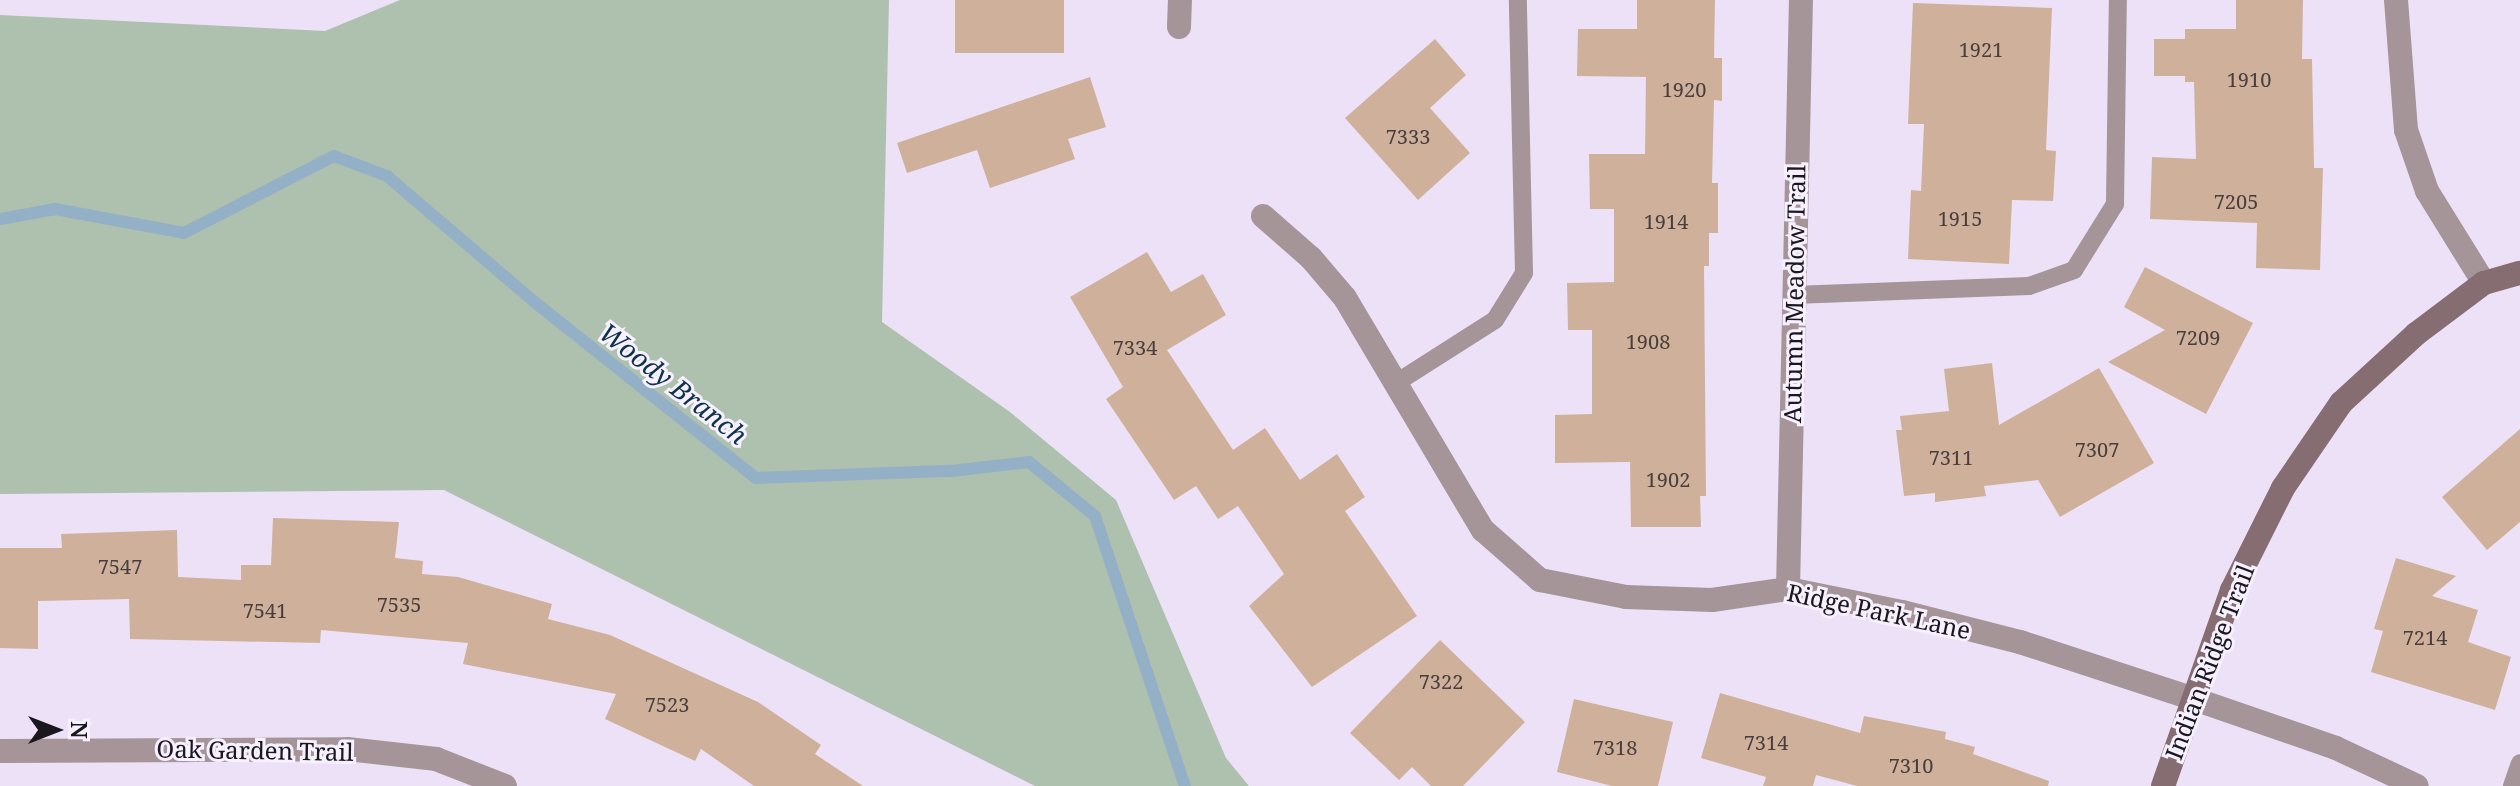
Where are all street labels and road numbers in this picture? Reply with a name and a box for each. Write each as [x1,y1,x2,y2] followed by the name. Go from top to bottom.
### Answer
[1777,165,1811,423] street label: Autumn Meadow Trail
[2159,561,2259,763] street label: Indian Ridge Trail
[1785,578,1973,644] street label: Ridge Park Lane
[156,734,354,766] street label: Oak Garden Trail

